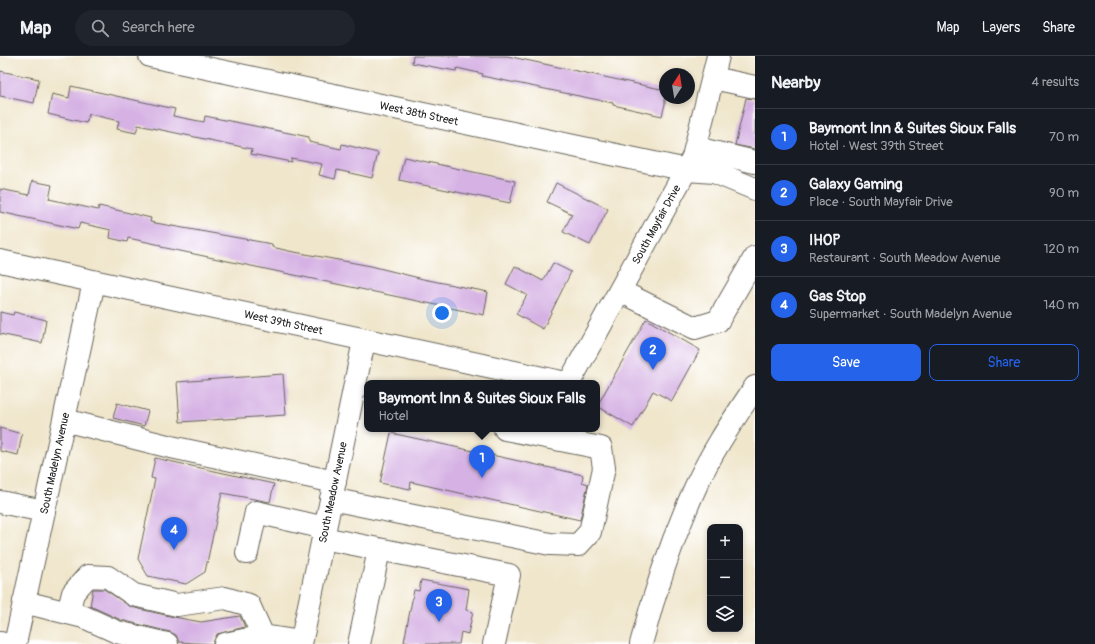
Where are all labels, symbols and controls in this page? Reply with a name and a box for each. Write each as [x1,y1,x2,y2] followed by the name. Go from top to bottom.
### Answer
[75,10,355,46] search box
[20,16,51,40] text: Map
[89,17,111,39] icon: search
[121,18,195,37] text: Search here
[937,19,960,36] text: Map
[982,19,1020,36] text: Layers
[1042,19,1075,36] text: Share
[659,68,695,104] north arrow
[771,72,820,93] text: Nearby
[1032,74,1079,90] text: 4 results
[378,99,460,128] street label: West 38th Street
[809,119,1016,138] text: Baymont Inn & Suites Sioux Falls
[781,129,787,145] text: 1
[1049,129,1079,145] text: 70 m
[809,138,944,154] text: Hotel · West 39th Street
[809,175,902,194] text: Galaxy Gaming
[629,182,684,267] street label: South Mayfair Drive
[780,185,788,201] text: 2
[1049,185,1079,201] text: 90 m
[809,194,953,210] text: Place · South Mayfair Drive
[809,231,841,250] text: IHOP
[780,241,788,257] text: 3
[1043,241,1079,257] text: 120 m
[809,250,1001,266] text: Restaurant · South Meadow Avenue
[809,287,866,306] text: Gas Stop
[780,297,788,313] text: 4
[1043,297,1079,313] text: 140 m
[432,303,452,323] your location
[809,306,1012,322] text: Supermarket · South Madelyn Avenue
[243,308,325,338] street label: West 39th Street
[640,337,666,370] pin: 2
[771,344,921,381] button: Save
[929,344,1079,381] button: Share
[364,380,600,432] popup
[379,389,585,408] text: Baymont Inn & Suites Sioux Falls
[379,408,408,424] text: Hotel
[38,411,72,515] street label: South Madelyn Avenue
[316,440,350,544] street label: South Meadow Avenue
[469,445,495,478] pin: 1
[161,517,187,550] pin: 4
[707,524,743,632] map controls
[707,524,743,560] button: +
[707,560,743,596] button: −
[426,589,452,622] pin: 3
[707,596,743,632] button: layers

